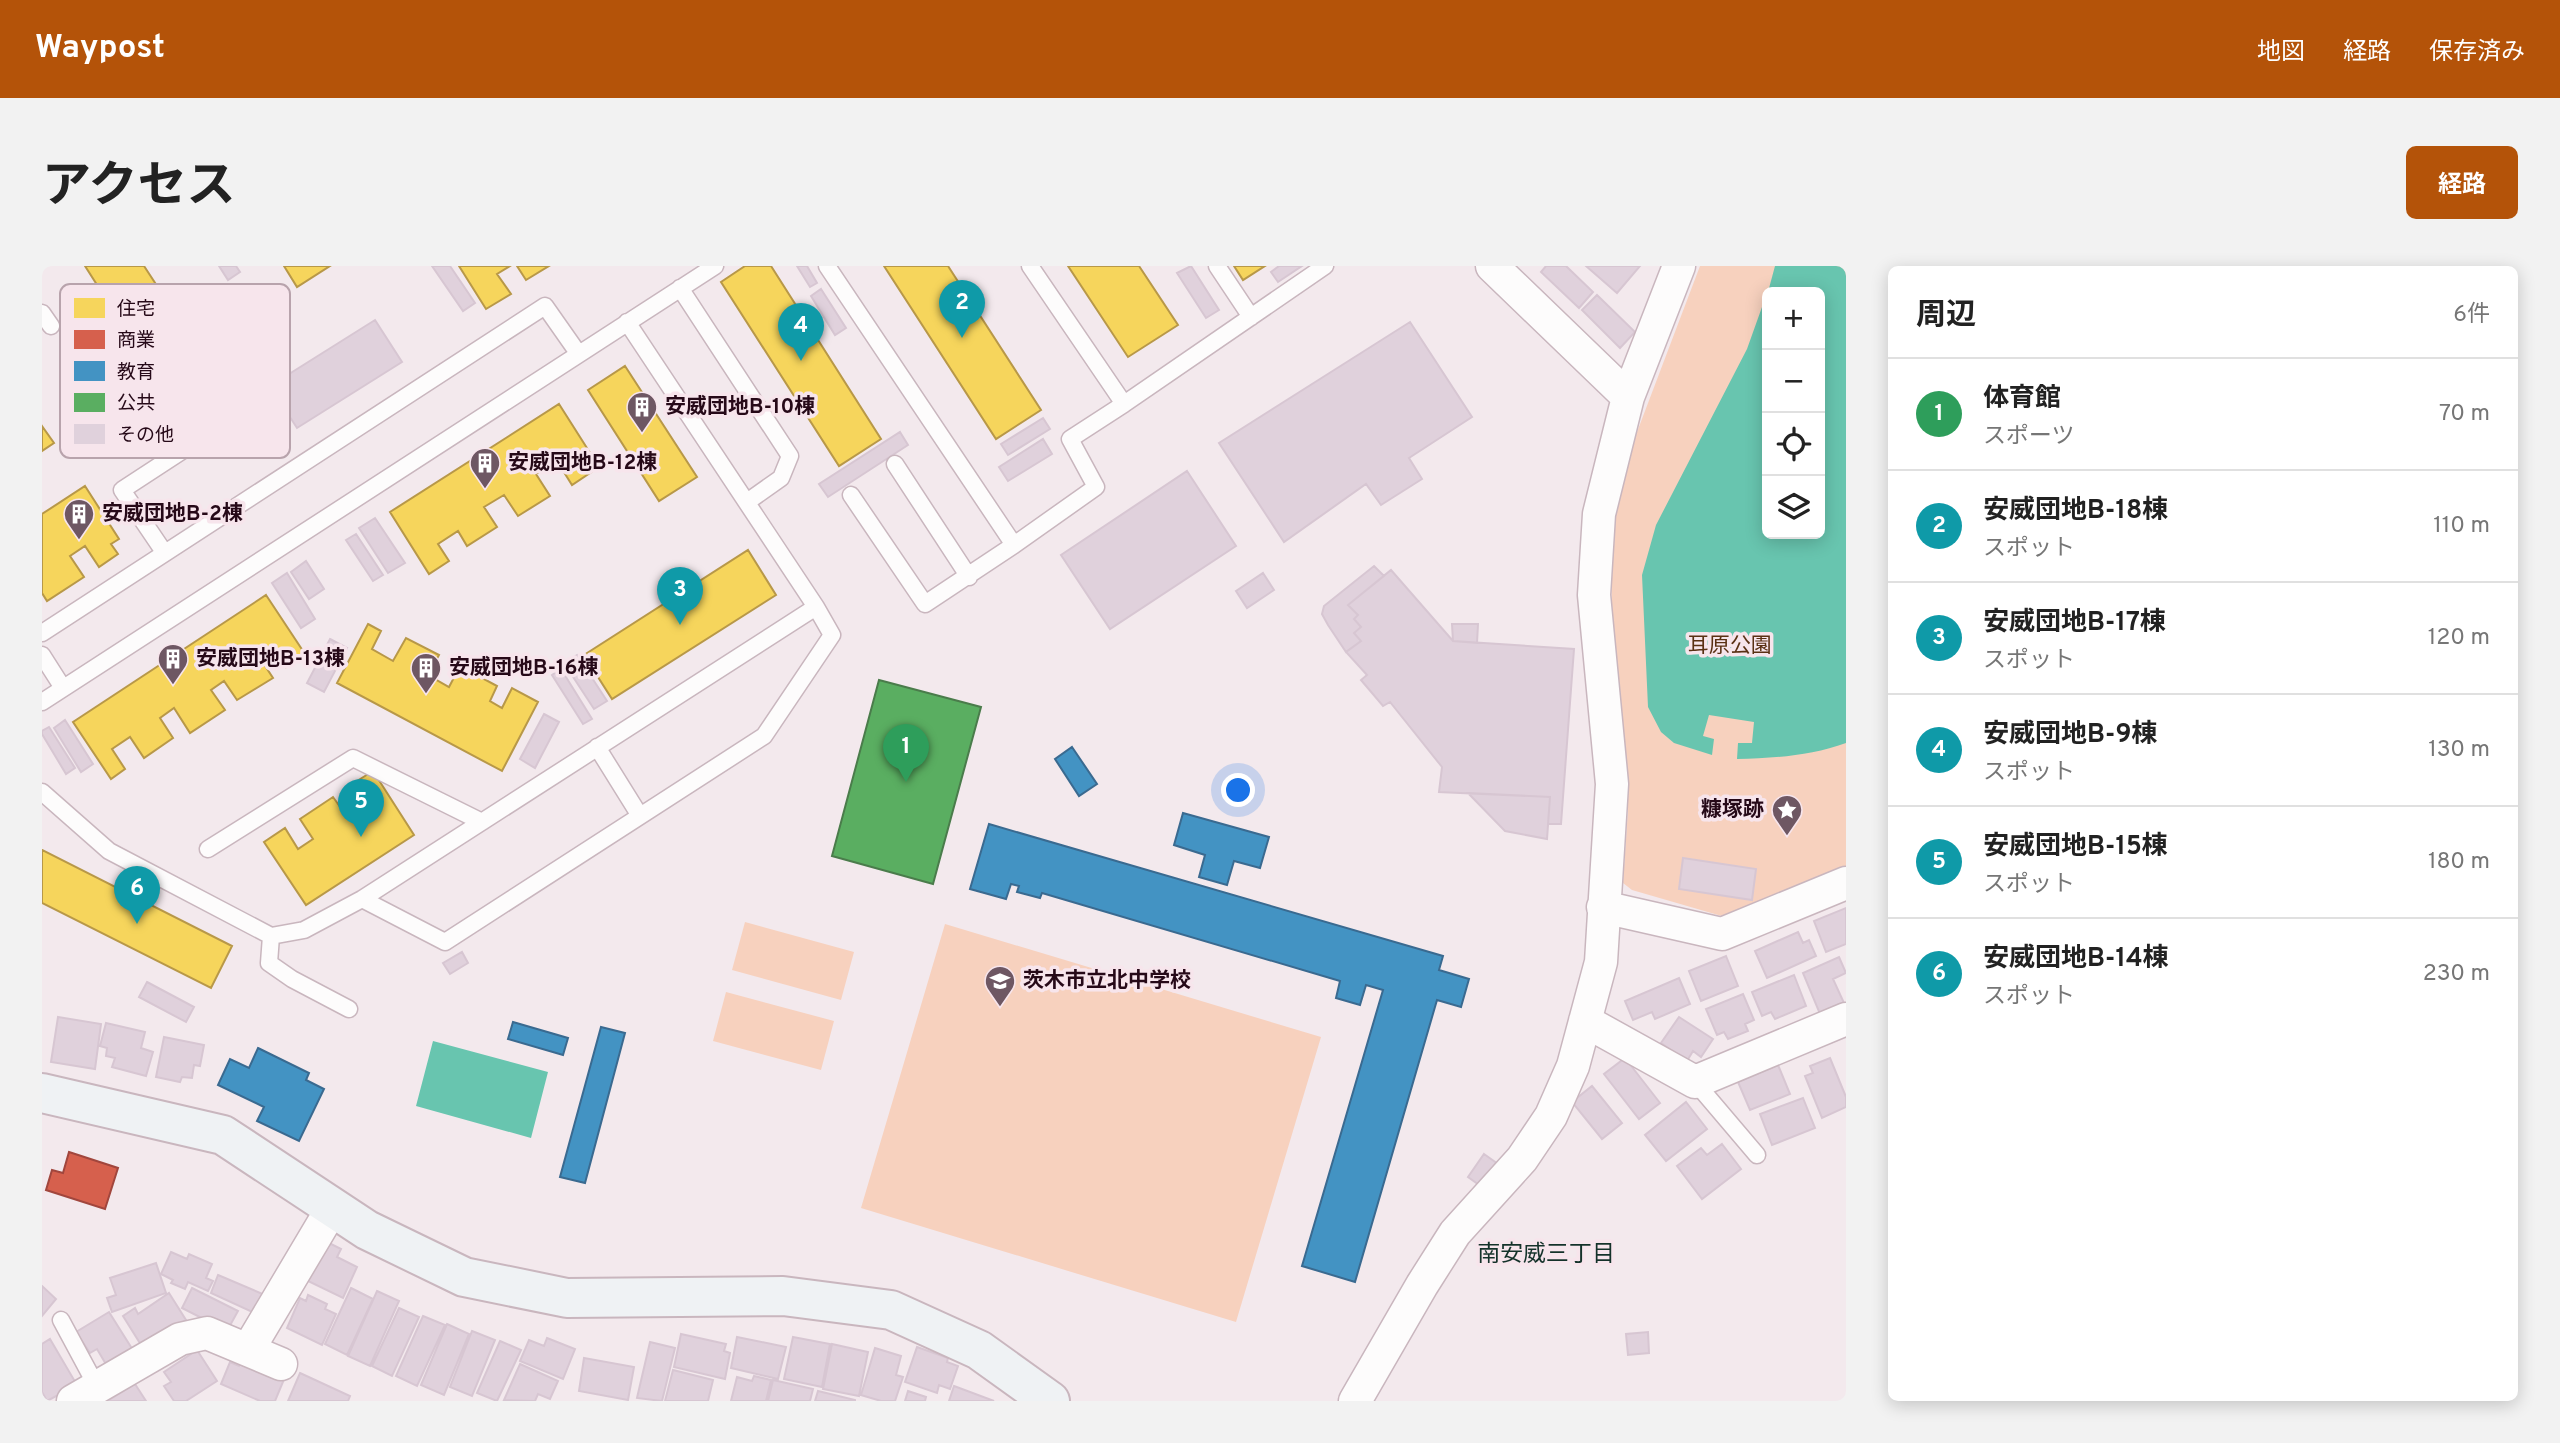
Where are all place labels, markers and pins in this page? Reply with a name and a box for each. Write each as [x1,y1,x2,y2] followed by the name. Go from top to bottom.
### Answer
[939,280,985,338] pin: 2
[778,303,824,361] pin: 4
[625,390,659,434] building icon: 安威団地B-10棟
[665,394,815,421] place label: 安威団地B-10棟
[468,446,502,490] building icon: 安威団地B-12棟
[508,450,657,477] place label: 安威団地B-12棟
[62,497,96,541] building icon: 安威団地B-2棟
[102,501,243,528] place label: 安威団地B-2棟
[657,567,703,625] pin: 3
[156,642,190,686] building icon: 安威団地B-13棟
[196,646,345,673] place label: 安威団地B-13棟
[409,651,443,695] building icon: 安威団地B-16棟
[449,655,598,682] place label: 安威団地B-16棟
[883,724,929,782] pin: 1
[338,779,384,837] pin: 5
[1770,793,1804,837] place icon: 糠塚跡
[1701,797,1764,824] place label: 糠塚跡
[114,866,160,924] pin: 6
[983,964,1017,1008] school or university icon: 茨木市立北中学校
[1023,968,1191,995] place label: 茨木市立北中学校

